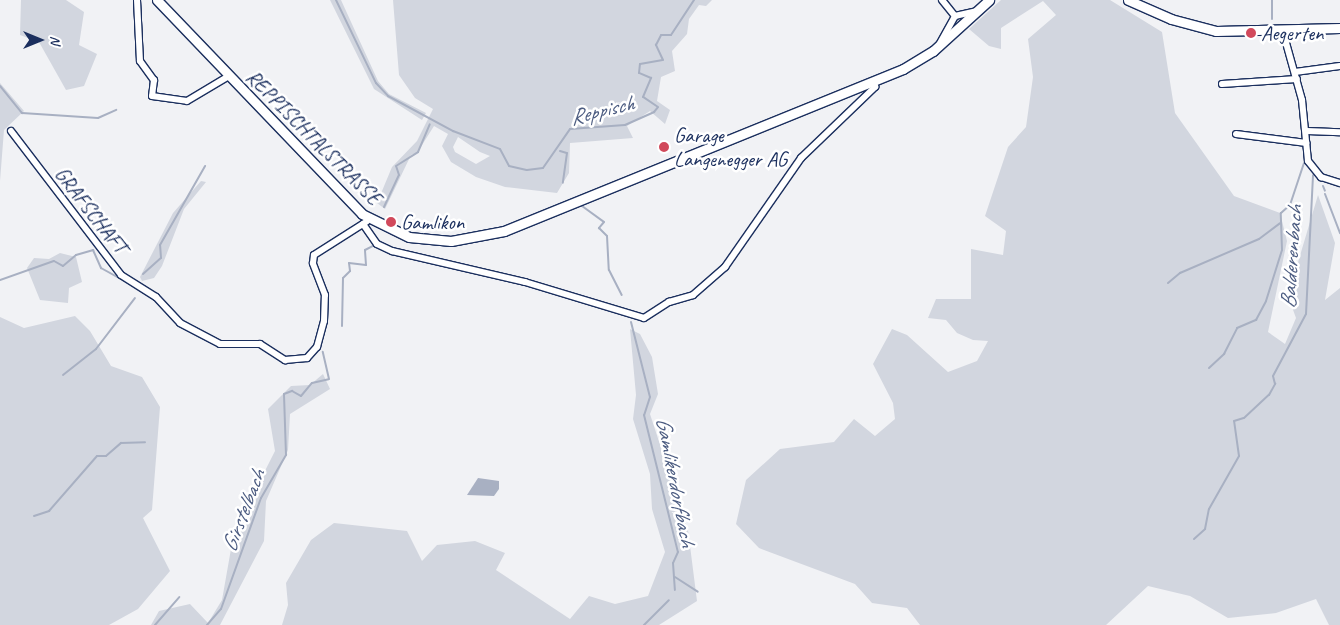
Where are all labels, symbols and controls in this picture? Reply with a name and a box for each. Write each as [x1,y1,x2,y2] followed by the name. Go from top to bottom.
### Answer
[15,15,65,65] north arrow
[1261,20,1323,46] place label: Aegerten
[1245,27,1257,39] marker: Aegerten
[47,36,64,44] text: N
[241,64,387,210] street label: REPPISCHTALSTRASSE
[567,90,637,132] water label: Reppisch
[674,122,787,172] place label: Garage Langenegger AG
[658,141,670,153] marker: Garage Langenegger AG
[49,162,133,258] street label: GRAFSCHAFT
[1275,205,1309,309] water label: Balderenbach
[401,209,464,235] place label: Gamlikon
[385,216,397,228] marker: Gamlikon
[650,415,700,549] water label: Gamlikerdorfbach
[216,466,272,556] water label: Girstelbach

